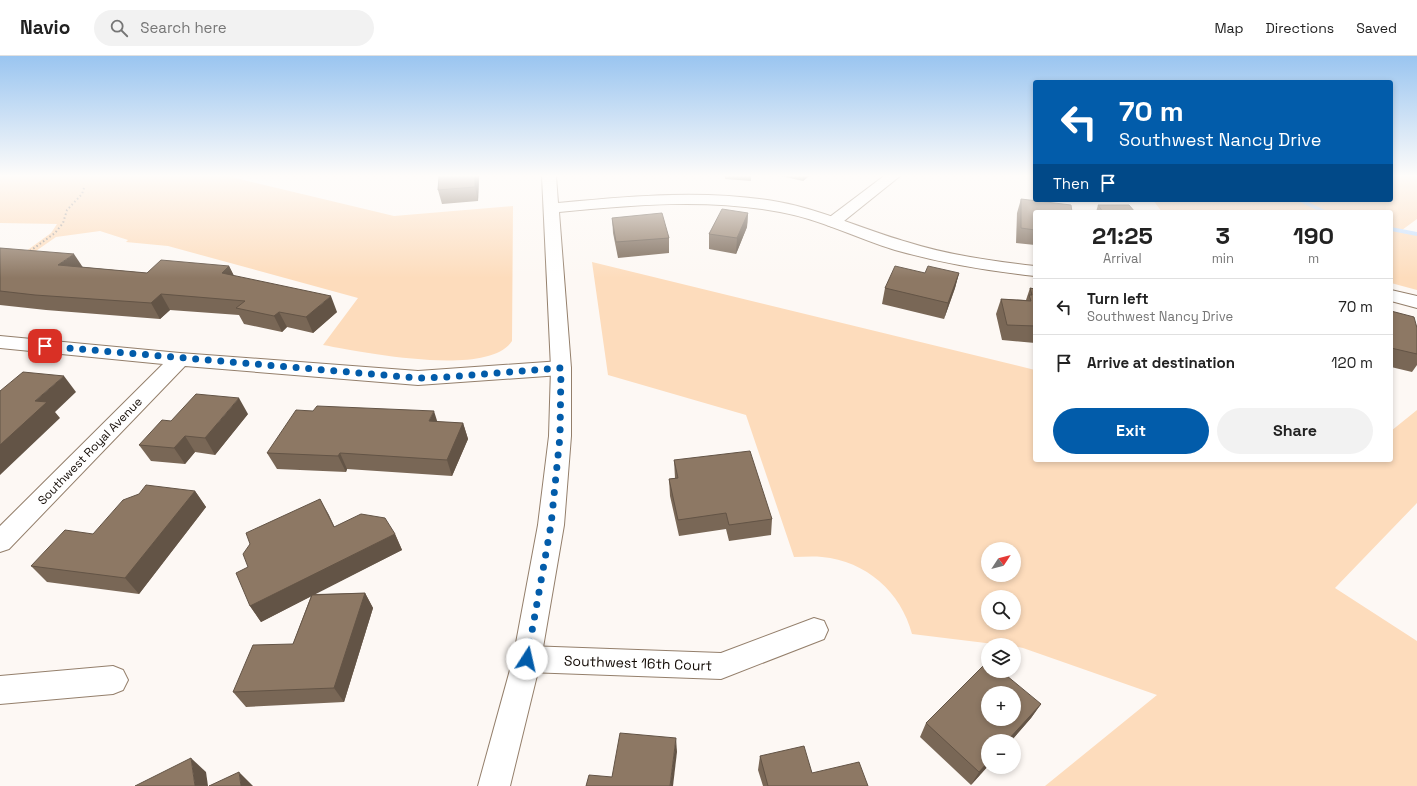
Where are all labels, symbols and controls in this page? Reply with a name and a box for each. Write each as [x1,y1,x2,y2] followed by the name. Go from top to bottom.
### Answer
[94,10,374,46] search box
[20,15,70,40] text: Navio
[108,17,130,39] icon: search
[140,18,227,37] text: Search here
[1214,19,1244,37] text: Map
[1266,19,1334,37] text: Directions
[1356,19,1397,37] text: Saved
[1119,93,1184,129] text: 70 m
[1053,96,1105,148] icon: left
[1119,128,1321,151] text: Southwest Nancy Drive
[1097,172,1119,194] icon: arrive
[1053,174,1089,193] text: Then
[1092,220,1153,251] text: 21:25
[1216,220,1230,251] text: 3
[1293,220,1334,251] text: 190
[1103,250,1142,267] text: Arrival
[1212,250,1234,267] text: min
[1308,250,1319,267] text: m
[1087,289,1149,308] text: Turn left
[1053,296,1075,318] icon: left
[1338,297,1373,316] text: 70 m
[1087,308,1233,325] text: Southwest Nancy Drive
[28,329,62,363] pin
[34,335,56,357] icon: arrive
[1053,352,1075,374] icon: arrive
[1087,353,1235,372] text: Arrive at destination
[1331,353,1373,372] text: 120 m
[34,394,146,508] street label: Southwest Royal Avenue
[1053,408,1209,454] button: Exit
[1217,408,1373,454] button: Share
[981,542,1021,582] north arrow
[981,542,1021,774] map controls
[981,590,1021,630] button: search
[506,638,548,680] position arrow
[981,638,1021,678] button: layers
[564,651,712,675] street label: Southwest 16th Court
[981,686,1021,726] button: +
[981,734,1021,774] button: −

